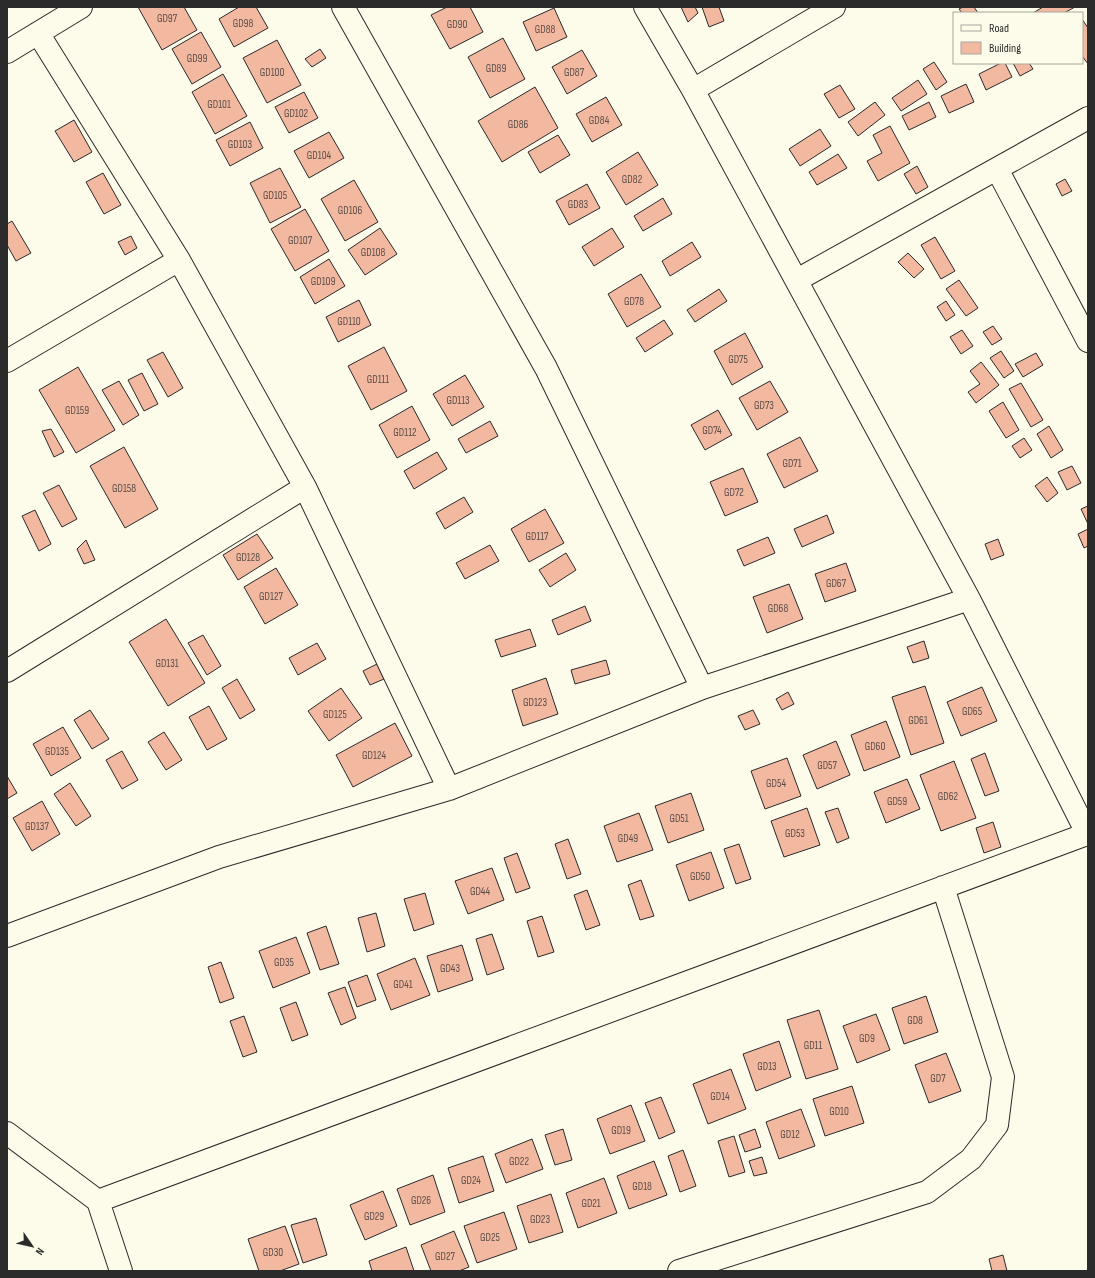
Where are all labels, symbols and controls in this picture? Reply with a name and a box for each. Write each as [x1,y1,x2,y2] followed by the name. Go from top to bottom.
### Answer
[157,12,178,25] house number: GD97
[953,12,1083,64] legend
[233,17,253,30] house number: GD98
[447,18,467,31] house number: GD90
[989,21,1009,36] text: Road
[535,23,555,36] house number: GD88
[989,41,1021,56] text: Building
[187,52,207,65] house number: GD99
[486,62,506,75] house number: GD89
[260,66,284,79] house number: GD100
[564,66,585,79] house number: GD87
[207,98,231,111] house number: GD101
[284,107,309,120] house number: GD102
[589,114,610,127] house number: GD84
[508,118,528,131] house number: GD86
[228,138,253,151] house number: GD103
[307,149,332,162] house number: GD104
[622,173,643,186] house number: GD82
[263,189,287,202] house number: GD105
[568,198,589,211] house number: GD83
[338,204,362,217] house number: GD106
[288,234,313,247] house number: GD107
[361,246,385,259] house number: GD108
[311,275,335,288] house number: GD109
[624,295,644,308] house number: GD78
[337,315,361,328] house number: GD110
[728,353,748,366] house number: GD75
[367,373,389,386] house number: GD111
[446,394,470,407] house number: GD113
[754,399,774,412] house number: GD73
[65,404,89,417] house number: GD159
[702,424,722,437] house number: GD74
[393,426,417,439] house number: GD112
[782,457,802,470] house number: GD71
[112,482,136,495] house number: GD158
[724,486,744,499] house number: GD72
[525,530,549,543] house number: GD117
[236,551,260,564] house number: GD128
[826,577,847,590] house number: GD67
[259,590,284,603] house number: GD127
[768,602,788,615] house number: GD68
[155,657,179,670] house number: GD131
[523,696,547,709] house number: GD123
[962,705,982,718] house number: GD65
[323,708,347,721] house number: GD125
[908,714,928,727] house number: GD61
[865,740,885,753] house number: GD60
[45,745,69,758] house number: GD135
[362,749,386,762] house number: GD124
[817,759,837,772] house number: GD57
[766,777,786,790] house number: GD54
[938,790,959,803] house number: GD62
[887,795,907,808] house number: GD59
[669,812,689,825] house number: GD51
[25,820,49,833] house number: GD137
[785,827,805,840] house number: GD53
[618,832,638,845] house number: GD49
[690,870,710,883] house number: GD50
[470,885,490,898] house number: GD44
[274,956,294,969] house number: GD35
[440,962,460,975] house number: GD43
[393,978,413,991] house number: GD41
[907,1014,923,1027] house number: GD8
[859,1032,875,1045] house number: GD9
[804,1039,822,1052] house number: GD11
[757,1060,777,1073] house number: GD13
[930,1072,946,1085] house number: GD7
[710,1090,730,1103] house number: GD14
[829,1105,849,1118] house number: GD10
[611,1124,631,1137] house number: GD19
[780,1128,800,1141] house number: GD12
[509,1155,529,1168] house number: GD22
[461,1174,481,1187] house number: GD24
[632,1180,652,1193] house number: GD18
[411,1194,431,1207] house number: GD26
[581,1197,601,1210] house number: GD21
[364,1210,384,1223] house number: GD29
[530,1213,550,1226] house number: GD23
[12,1226,52,1266] north arrow
[480,1231,500,1244] house number: GD25
[33,1245,47,1257] text: N
[263,1246,283,1259] house number: GD30
[435,1250,455,1263] house number: GD27

